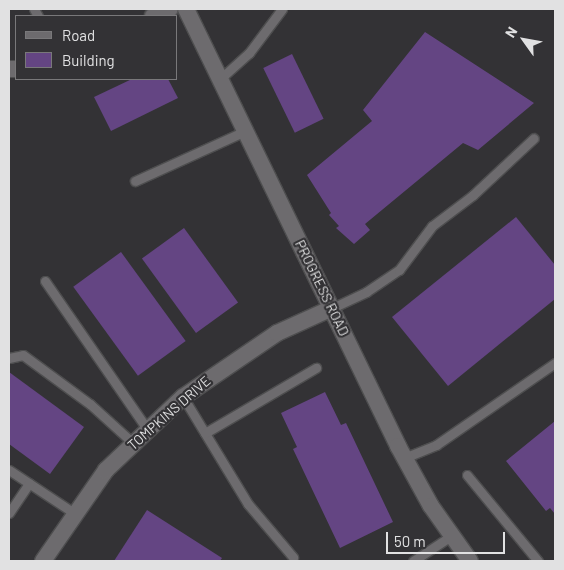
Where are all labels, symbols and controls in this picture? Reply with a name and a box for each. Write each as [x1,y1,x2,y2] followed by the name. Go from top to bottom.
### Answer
[15,15,178,80] legend
[499,15,549,65] north arrow
[501,23,521,40] text: N
[62,26,95,44] text: Road
[62,51,115,69] text: Building
[291,237,353,339] street label: PROGRESS ROAD
[124,372,214,454] street label: TOMPKINS DRIVE
[389,522,508,554] scale bar
[394,532,426,550] text: 50 m

